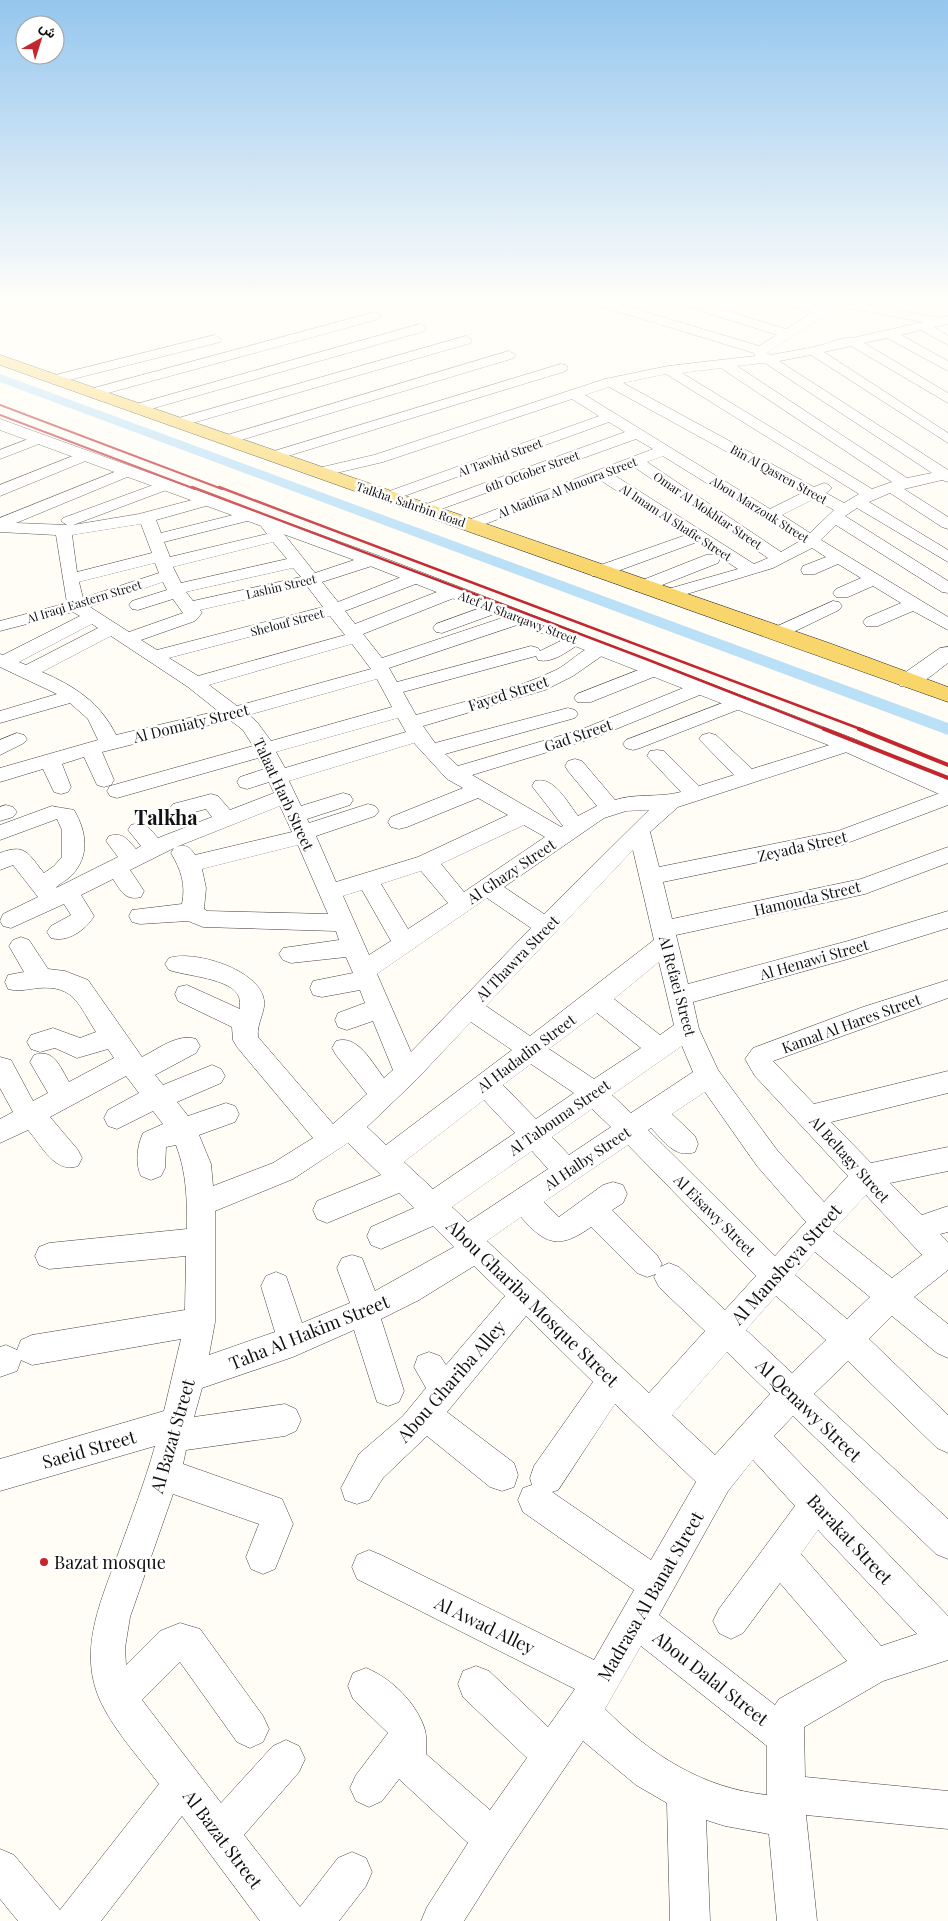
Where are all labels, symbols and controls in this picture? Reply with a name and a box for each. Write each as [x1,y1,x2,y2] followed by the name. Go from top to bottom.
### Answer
[15,15,65,65] north arrow
[36,17,61,42] text: ش
[455,434,545,480] street label: Al Tawhid Street
[728,441,831,508] street label: Bin Al Qasren Street
[483,446,582,495] street label: 6th October Street
[494,453,640,521] street label: Al Madina Al Mnoura Street
[651,468,766,553] street label: Omar Al Mokhtar Street
[707,472,813,546] street label: Abou Marzouk Street
[354,478,468,530] street label: Talkha, Sahrbin Road
[616,479,736,565] street label: Al Imam Al Shafie Street
[244,570,318,602] street label: Lashin Street
[24,576,144,626] street label: Al Iraqi Eastern Street
[455,587,580,647] street label: Atef Al Sharqawy Street
[248,604,326,640] street label: Shelouf Street
[465,670,551,715] street label: Fayed Street
[130,699,251,747] street label: Al Domiaty Street
[541,714,615,756] street label: Gad Street
[249,734,319,854] street label: Talaat Harb Street
[134,803,198,830] district label: Talkha
[755,826,849,866] street label: Zeyada Street
[462,834,560,909] street label: Al Ghazy Street
[752,876,863,920] street label: Hamouda Street
[470,910,564,1006] street label: Al Thawra Street
[655,933,701,1039] street label: Al Refaei Street
[756,934,871,984] street label: Al Henawi Street
[779,988,924,1057] street label: Kamal Al Hares Street
[472,1009,580,1097] street label: Al Hadadin Street
[504,1074,614,1160] street label: Al Tabouna Street
[805,1111,895,1207] street label: Al Beltagy Street
[539,1121,635,1195] street label: Al Halby Street
[669,1169,761,1261] street label: Al Eisawy Street
[725,1198,847,1330] street label: Al Mansheya Street
[441,1213,625,1392] street label: Abou Ghariba Mosque Street
[225,1289,393,1375] street label: Taha Al Hakim Street
[391,1315,511,1448] street label: Abou Ghariba Alley
[750,1353,868,1467] street label: Al Qenawy Street
[144,1376,200,1497] street label: Al Bazat Street
[39,1424,139,1474] street label: Saeid Street
[802,1489,898,1590] street label: Barakat Street
[592,1506,709,1685] street label: Madrasa Al Banat Street
[54,1550,166,1574] place label: Bazat mosque
[38,1556,50,1568] marker: Bazat mosque
[430,1590,539,1660] street label: Al Awad Alley
[648,1625,774,1731] street label: Abou Dalal Street
[177,1784,268,1894] street label: Al Bazat Street

